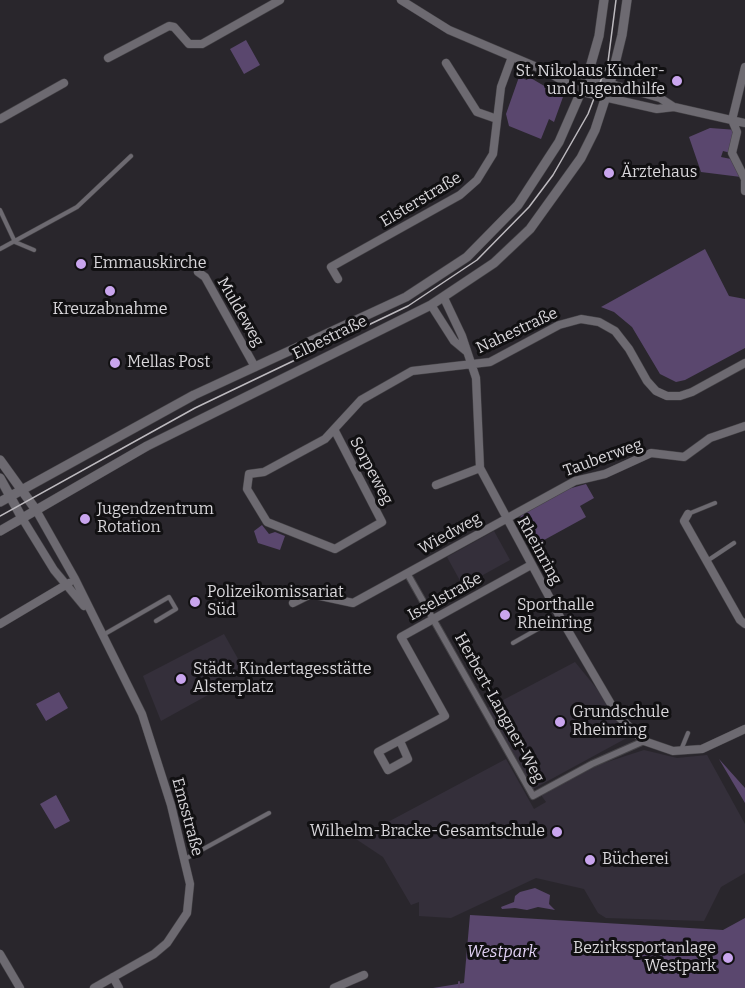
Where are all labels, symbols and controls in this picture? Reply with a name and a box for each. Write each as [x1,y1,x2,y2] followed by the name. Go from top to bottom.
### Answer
[516,62,665,100] place label: St. Nikolaus Kinder- und Jugendhilfe
[670,74,684,88] marker: St. Nikolaus Kinder- und Jugendhilfe
[621,163,697,183] place label: Ärztehaus
[602,166,616,180] marker: Ärztehaus
[377,168,465,232] street label: Elsterstraße
[93,254,207,274] place label: Emmauskirche
[74,257,88,271] marker: Emmauskirche
[212,274,268,350] street label: Muldeweg
[103,284,117,298] marker: Kreuzabnahme
[53,300,167,320] place label: Kreuzabnahme
[473,304,561,358] street label: Nahestraße
[290,312,370,364] street label: Elbestraße
[127,353,210,373] place label: Mellas Post
[108,356,122,370] marker: Mellas Post
[345,434,397,508] street label: Sorpeweg
[561,435,645,481] street label: Tauberweg
[97,500,214,538] place label: Jugendzentrum Rotation
[415,509,485,559] street label: Wiedweg
[78,512,92,526] marker: Jugendzentrum Rotation
[512,514,566,588] street label: Rheinring
[405,569,485,625] street label: Isselstraße
[207,583,344,621] place label: Polizeikomissariat Süd
[188,595,202,609] marker: Polizeikomissariat Süd
[517,596,594,634] place label: Sporthalle Rheinring
[498,608,512,622] marker: Sporthalle Rheinring
[450,630,548,786] street label: Herbert-Langner-Weg
[193,660,372,698] place label: Städt. Kindertagesstätte Alsterplatz
[174,672,188,686] marker: Städt. Kindertagesstätte Alsterplatz
[572,703,669,741] place label: Grundschule Rheinring
[553,715,567,729] marker: Grundschule Rheinring
[167,776,207,858] street label: Emsstraße
[310,822,545,842] place label: Wilhelm-Bracke-Gesamtschule
[550,825,564,839] marker: Wilhelm-Bracke-Gesamtschule
[602,850,669,870] place label: Bücherei
[583,853,597,867] marker: Bücherei
[573,939,716,977] place label: Bezirkssportanlage Westpark
[467,943,537,963] park label: Westpark
[721,951,735,965] marker: Bezirkssportanlage Westpark

